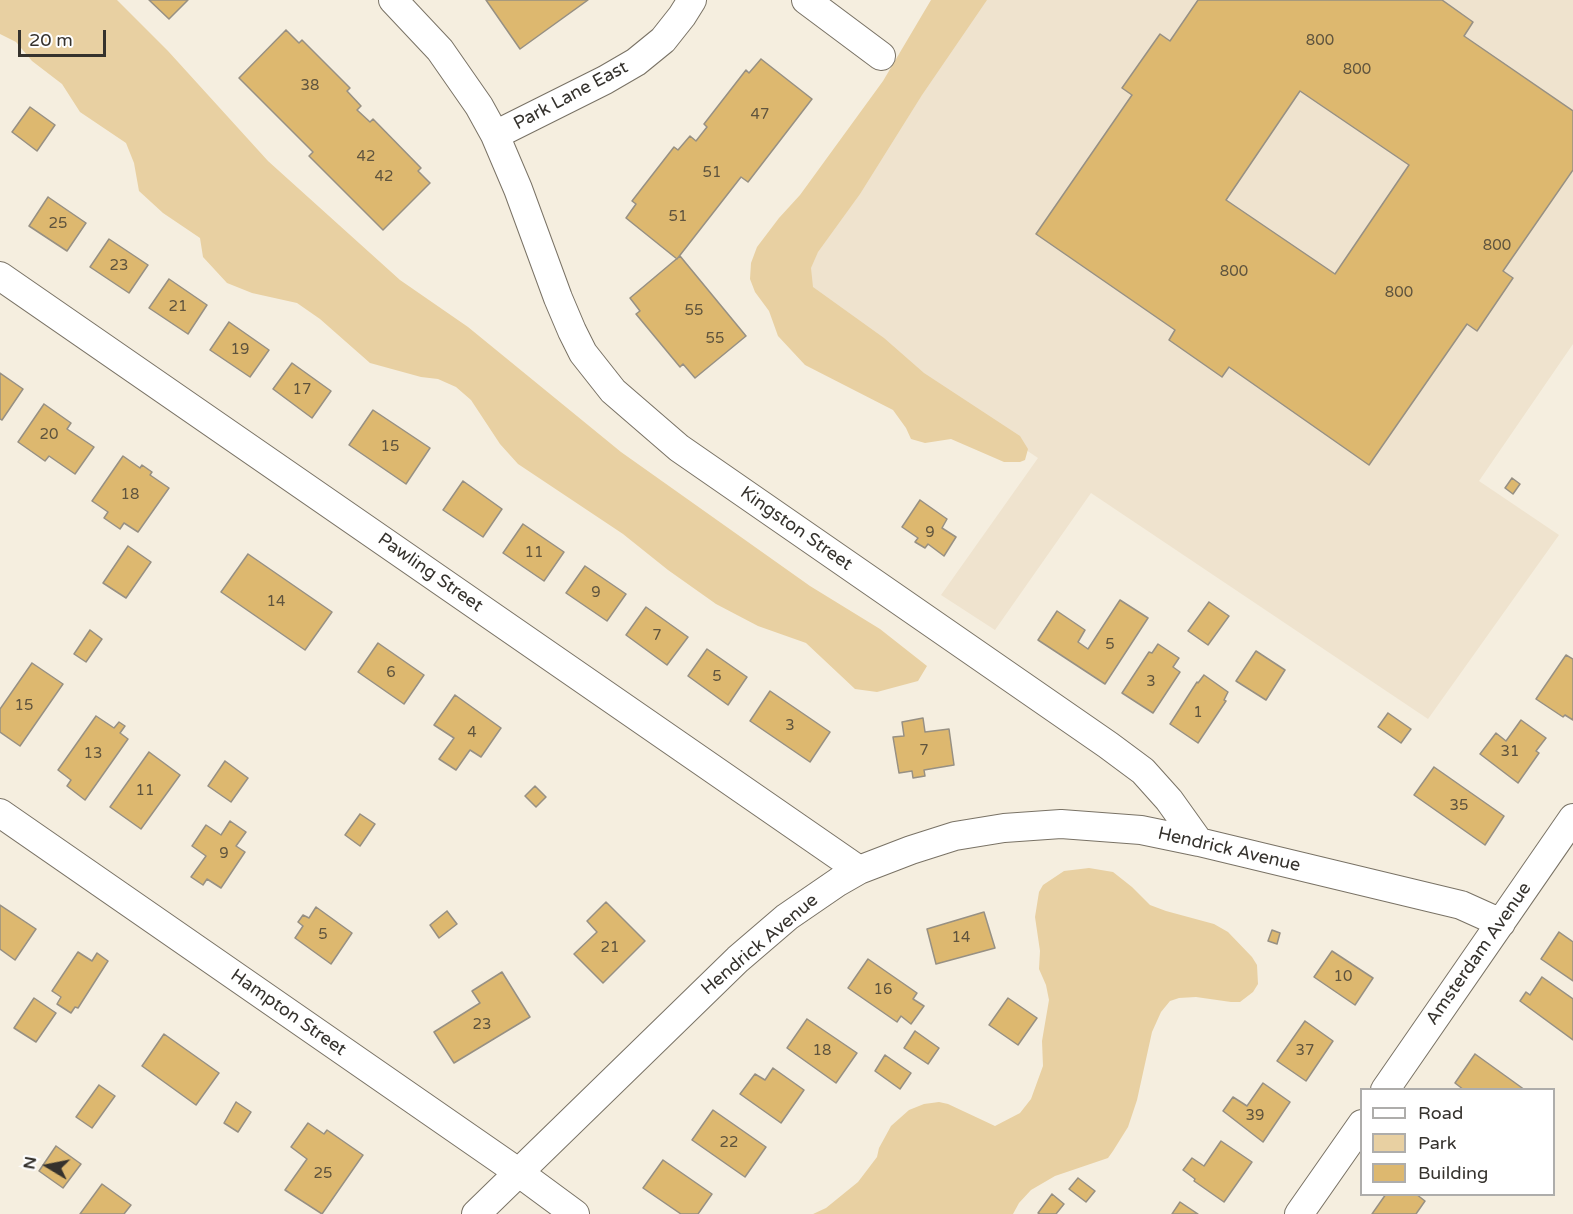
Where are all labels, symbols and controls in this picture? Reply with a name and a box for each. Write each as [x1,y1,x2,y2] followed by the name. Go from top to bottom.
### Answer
[21,18,110,56] scale bar
[29,29,73,51] text: 20 m
[1306,32,1334,50] house number: 800
[510,57,632,135] street label: Park Lane East
[1343,61,1371,79] house number: 800
[301,77,319,95] house number: 38
[751,106,769,124] house number: 47
[357,148,375,166] house number: 42
[703,164,721,182] house number: 51
[375,168,393,186] house number: 42
[669,208,687,226] house number: 51
[49,215,67,233] house number: 25
[1483,237,1511,255] house number: 800
[110,257,128,275] house number: 23
[1220,263,1248,281] house number: 800
[1385,284,1413,302] house number: 800
[169,298,187,316] house number: 21
[685,302,703,320] house number: 55
[706,330,724,348] house number: 55
[231,341,249,359] house number: 19
[293,381,311,399] house number: 17
[40,426,58,444] house number: 20
[381,438,399,456] house number: 15
[736,482,856,576] street label: Kingston Street
[121,486,139,504] house number: 18
[925,524,935,542] house number: 9
[373,529,487,617] street label: Pawling Street
[525,544,543,562] house number: 11
[591,584,601,602] house number: 9
[267,593,285,611] house number: 14
[652,627,662,645] house number: 7
[1105,636,1115,654] house number: 5
[386,664,396,682] house number: 6
[712,668,722,686] house number: 5
[1146,673,1156,691] house number: 3
[15,697,33,715] house number: 15
[1193,704,1203,722] house number: 1
[785,717,795,735] house number: 3
[467,724,477,742] house number: 4
[919,742,929,760] house number: 7
[1501,743,1519,761] house number: 31
[84,745,102,763] house number: 13
[136,782,154,800] house number: 11
[1450,797,1468,815] house number: 35
[1156,823,1302,877] street label: Hendrick Avenue
[219,845,229,863] house number: 9
[1422,879,1536,1029] street label: Amsterdam Avenue
[697,890,823,1000] street label: Hendrick Avenue
[318,926,328,944] house number: 5
[952,929,970,947] house number: 14
[601,939,619,957] house number: 21
[226,965,350,1061] street label: Hampton Street
[1334,968,1352,986] house number: 10
[874,981,892,999] house number: 16
[473,1016,491,1034] house number: 23
[813,1042,831,1060] house number: 18
[1296,1042,1314,1060] house number: 37
[1360,1088,1555,1196] legend
[1418,1102,1463,1124] text: Road
[1246,1107,1264,1125] house number: 39
[1418,1132,1456,1154] text: Park
[720,1134,738,1152] house number: 22
[18,1136,78,1196] north arrow
[19,1155,41,1171] text: N
[1418,1162,1488,1184] text: Building
[314,1165,332,1183] house number: 25

